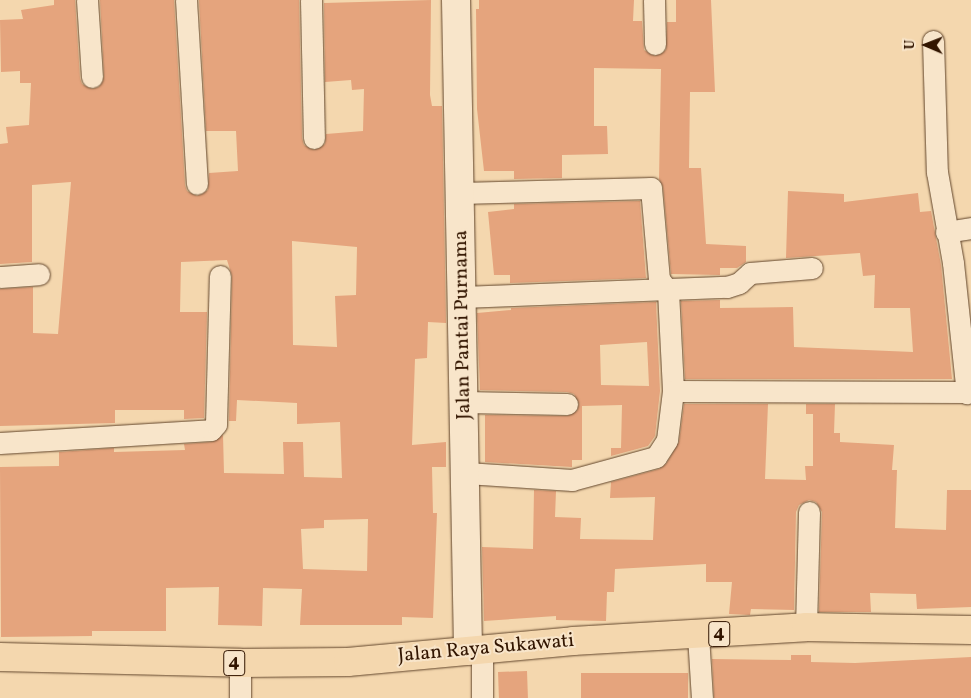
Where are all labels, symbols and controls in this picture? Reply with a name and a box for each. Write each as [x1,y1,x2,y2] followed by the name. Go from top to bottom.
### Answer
[901,20,951,70] north arrow
[901,40,920,50] text: U
[449,230,477,420] street label: Jalan Pantai Purnama
[708,618,730,650] road number: 4
[397,629,575,669] street label: Jalan Raya Sukawati
[223,646,245,680] road number: 4

